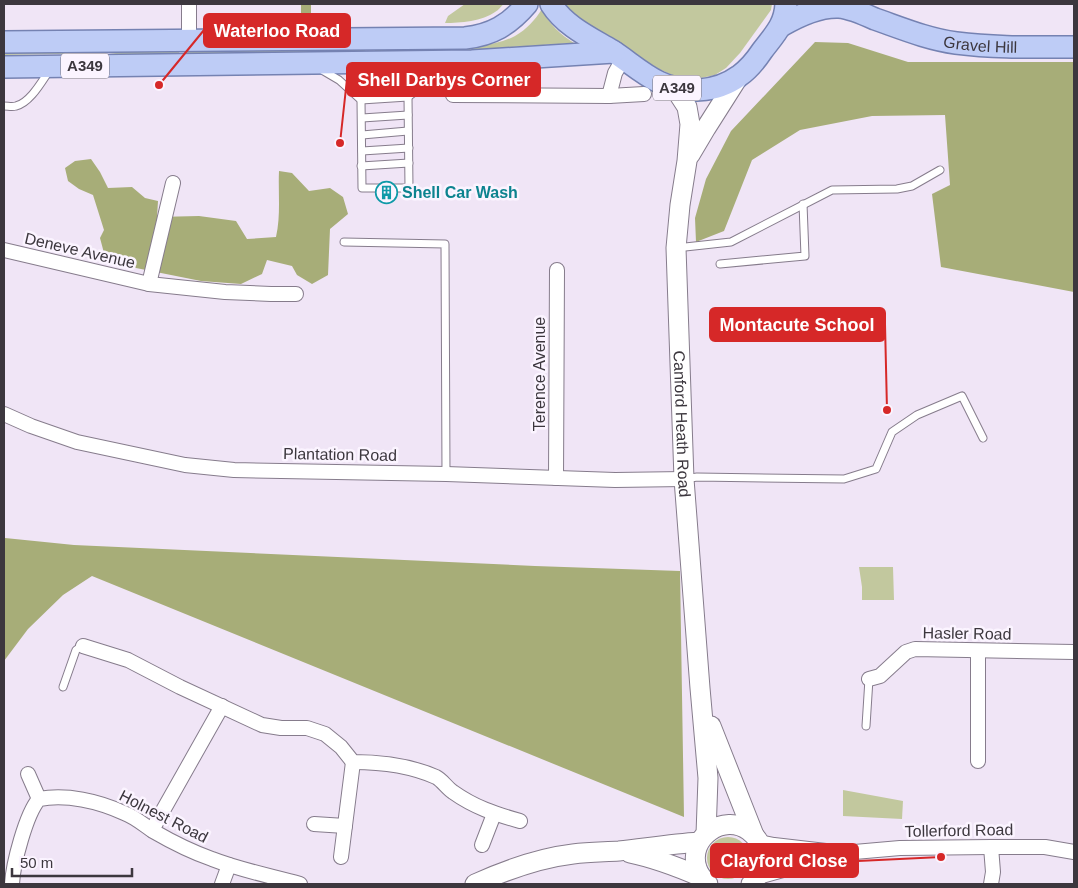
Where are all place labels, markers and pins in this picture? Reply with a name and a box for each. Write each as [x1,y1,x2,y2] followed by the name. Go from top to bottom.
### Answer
[204,14,350,47] callout: Waterloo Road
[347,63,540,96] callout: Shell Darbys Corner
[374,180,398,204] building icon: Shell Car Wash
[402,184,518,201] place label: Shell Car Wash
[710,308,885,341] callout: Montacute School
[711,844,858,877] callout: Clayford Close

